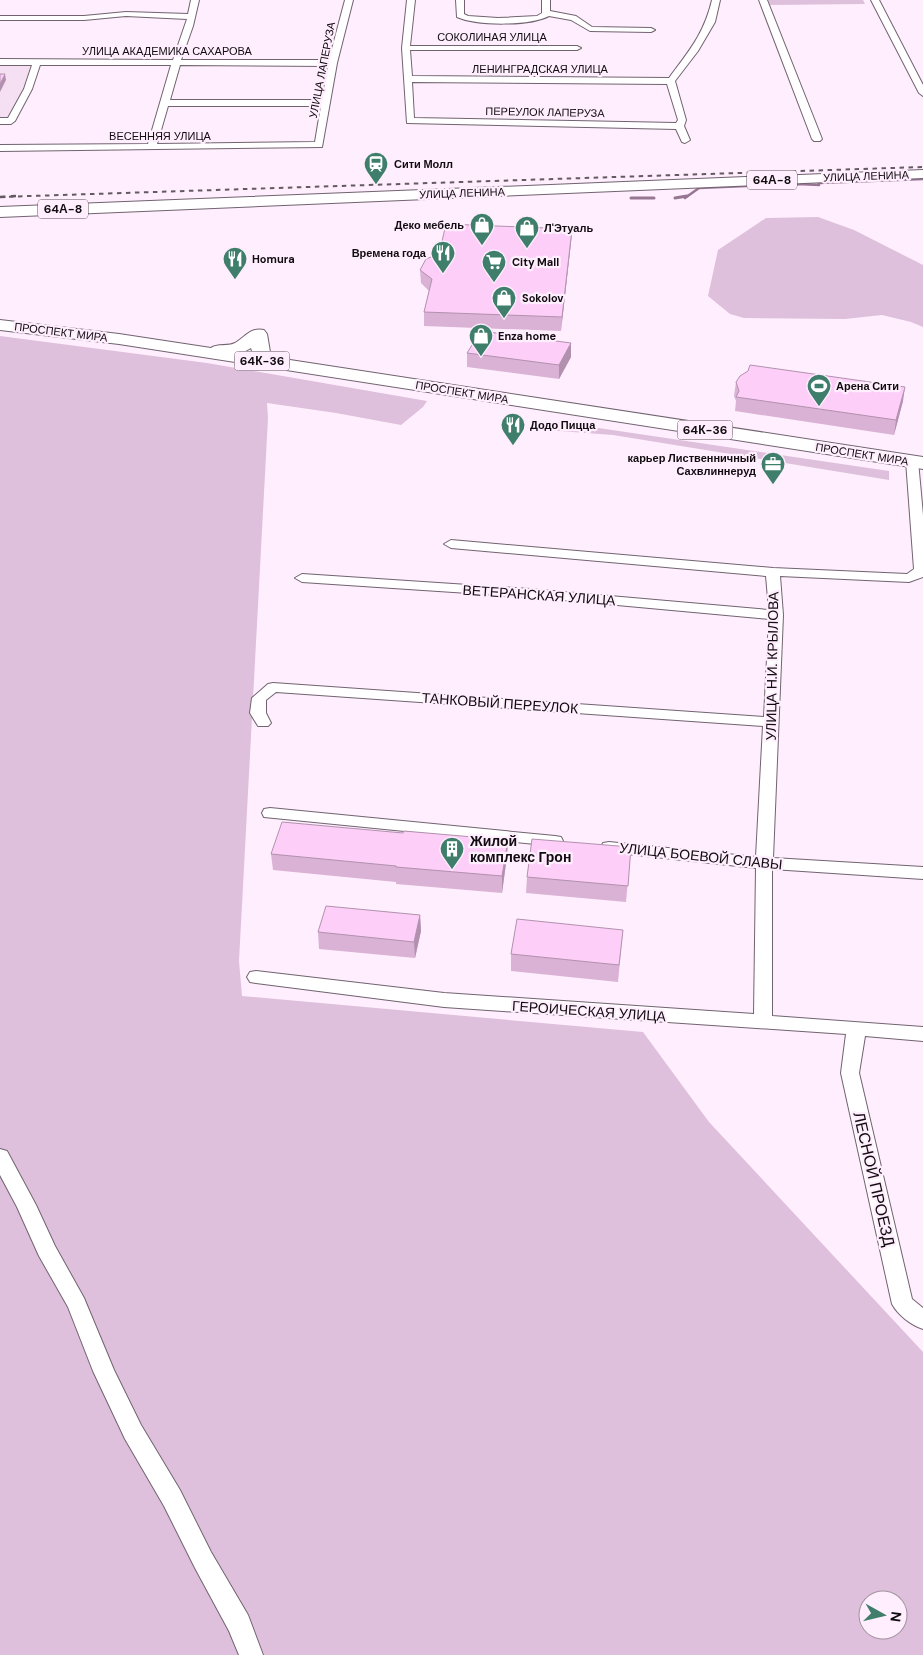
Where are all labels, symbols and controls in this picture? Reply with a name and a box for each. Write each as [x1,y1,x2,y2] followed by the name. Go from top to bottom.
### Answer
[306,20,338,119] street label: УЛИЦА ЛАПЕРУЗА
[437,30,547,44] street label: СОКОЛИНАЯ УЛИЦА
[82,44,253,58] street label: УЛИЦА АКАДЕМИКА САХАРОВА
[472,62,609,76] street label: ЛЕНИНГРАДСКАЯ УЛИЦА
[485,104,605,120] street label: ПЕРЕУЛОК ЛАПЕРУЗА
[109,129,212,143] street label: ВЕСЕННЯЯ УЛИЦА
[363,151,389,185] station icon: Сити Молл
[394,157,453,171] place label: Сити Молл
[823,167,910,184] street label: УЛИЦА ЛЕНИНА
[747,170,797,190] road number: 64А-8
[419,184,506,201] street label: УЛИЦА ЛЕНИНА
[38,200,88,218] road number: 64А-8
[469,212,495,246] shop icon: Деко мебель
[514,215,540,249] shop icon: Л'Этуаль
[394,218,464,232] place label: Деко мебель
[544,221,593,235] place label: Л'Этуаль
[430,240,456,274] restaurant icon: Времена года
[222,246,248,280] restaurant icon: Homura
[352,246,427,260] place label: Времена года
[481,249,507,283] supermarket icon: City Mall
[252,252,295,266] place label: Homura
[512,255,559,269] place label: City Mall
[491,285,517,319] shop icon: Sokolov
[522,291,564,305] place label: Sokolov
[14,319,109,345] street label: ПРОСПЕКТ МИРА
[468,323,494,357] shop icon: Enza home
[498,329,556,343] place label: Enza home
[234,352,290,371] road number: 64К-36
[806,373,832,407] sports icon: Арена Сити
[415,378,510,406] street label: ПРОСПЕКТ МИРА
[836,379,899,393] place label: Арена Сити
[500,412,526,446] restaurant icon: Додо Пицца
[530,418,596,432] place label: Додо Пицца
[678,420,732,440] road number: 64К-36
[815,440,910,468] street label: ПРОСПЕКТ МИРА
[628,451,756,478] place label: карьер Лиственничный Сахвлиннеруд
[760,451,786,485] office icon: карьер Лиственничный Сахвлиннеруд
[462,581,617,609] street label: ВЕТЕРАНСКАЯ УЛИЦА
[762,591,782,741] street label: УЛИЦА Н.И. КРЫЛОВА
[421,689,580,718] street label: ТАНКОВЫЙ ПЕРЕУЛОК
[469,832,571,866] place label: Жилой комплекс Грон
[439,836,465,870] building icon: Жилой комплекс Грон
[619,838,783,874] street label: УЛИЦА БОЕВОЙ СЛАВЫ
[511,997,667,1025] street label: ГЕРОИЧЕСКАЯ УЛИЦА
[848,1110,900,1249] street label: ЛЕСНОЙ ПРОЕЗД
[858,1590,908,1640] north arrow
[886,1610,905,1623] text: N

